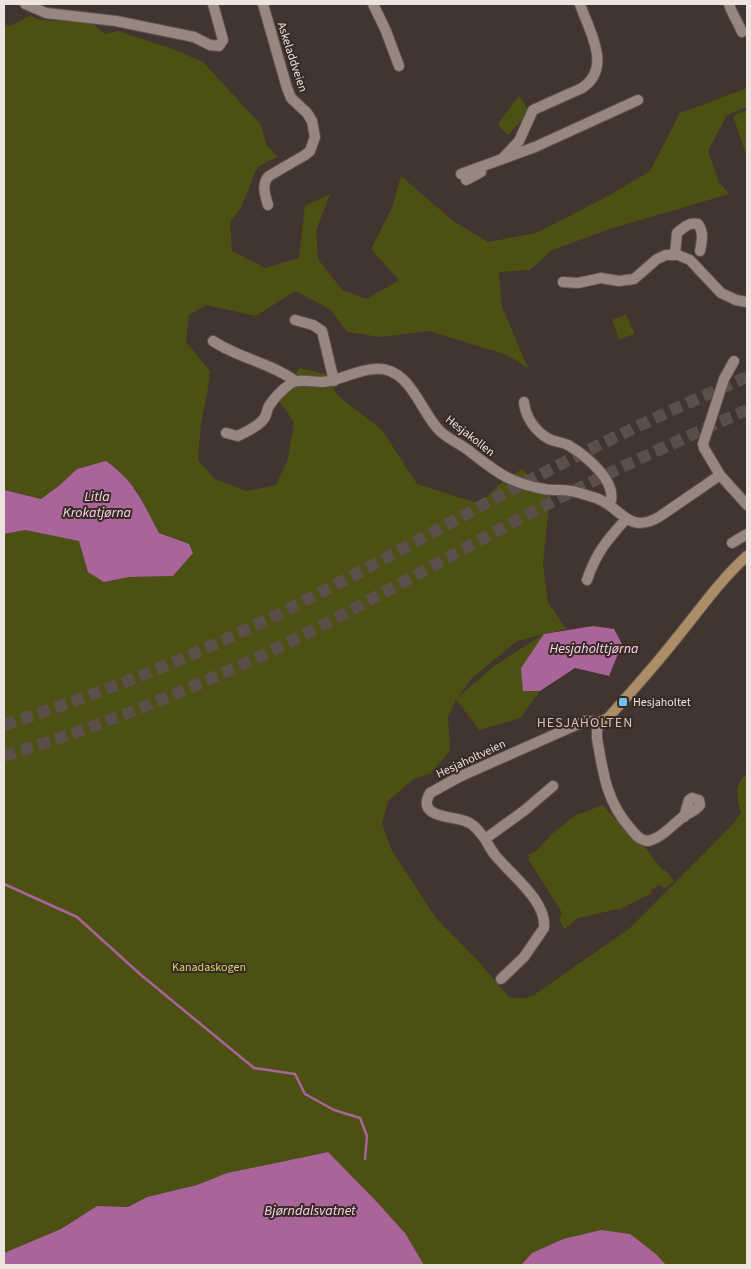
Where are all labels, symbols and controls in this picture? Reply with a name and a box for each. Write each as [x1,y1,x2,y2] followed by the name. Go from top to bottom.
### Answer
[273,20,311,94] street label: Askeladdveien
[442,411,498,461] street label: Hesjakollen
[63,487,132,523] water label: Litla Krokatjørna
[549,639,639,659] water label: Hesjaholttjørna
[633,694,691,711] place label: Hesjaholtet
[617,696,629,708] marker: Hesjaholtet
[537,713,633,733] district label: HESJAHOLTEN
[433,735,509,783] street label: Hesjaholtveien
[172,959,246,976] park label: Kanadaskogen
[264,1201,356,1221] water label: Bjørndalsvatnet

